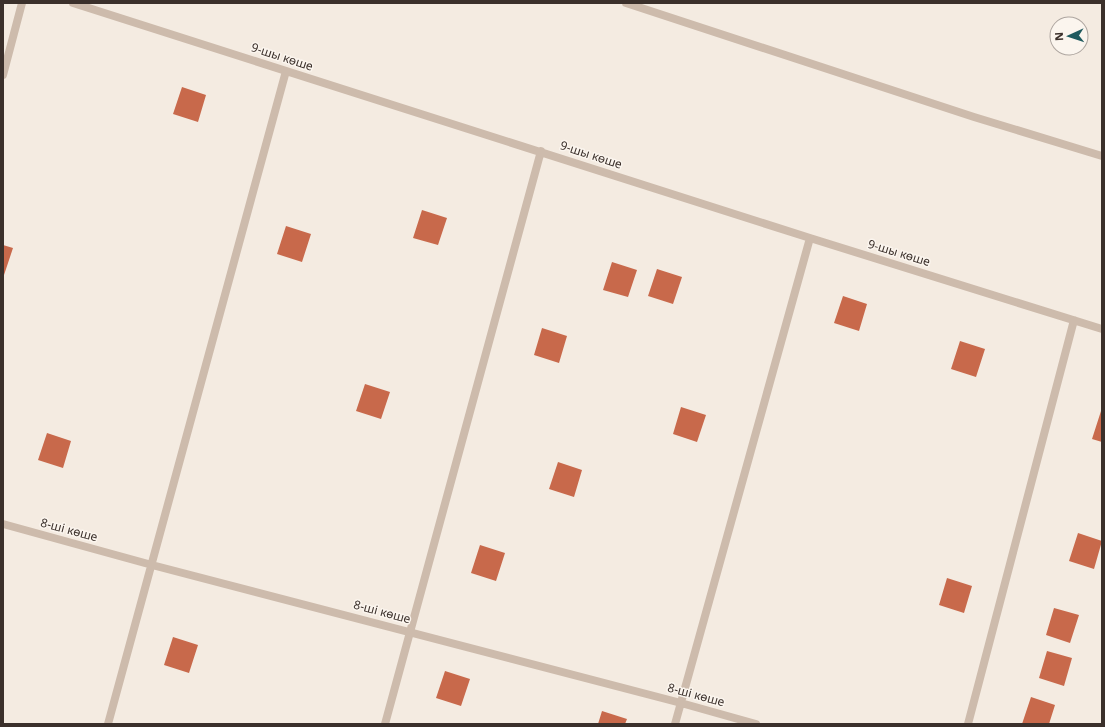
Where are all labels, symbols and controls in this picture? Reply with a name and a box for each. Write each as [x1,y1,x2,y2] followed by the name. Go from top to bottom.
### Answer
[1049,16,1089,56] north arrow
[1051,32,1066,41] text: N
[249,38,316,75] street label: 9-шы көше
[558,136,625,173] street label: 9-шы көше
[866,235,933,270] street label: 9-шы көше
[39,514,100,545] street label: 8-ші көше
[352,596,413,627] street label: 8-ші көше
[666,679,727,710] street label: 8-ші көше

